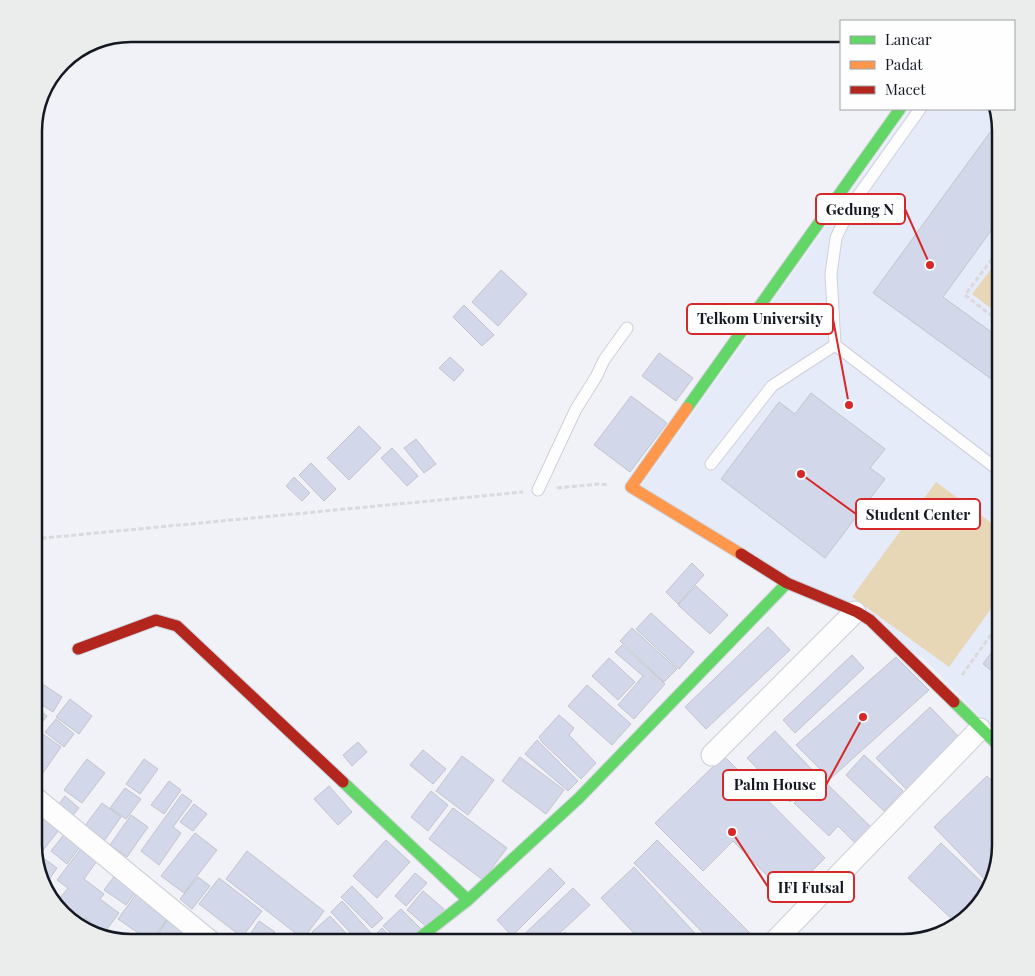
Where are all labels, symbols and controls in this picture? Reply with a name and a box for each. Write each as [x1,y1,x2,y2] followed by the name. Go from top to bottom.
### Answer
[840,20,1015,110] legend
[885,29,932,49] text: Lancar
[885,54,923,74] text: Padat
[885,79,926,99] text: Macet
[816,194,905,224] callout: Gedung N
[826,199,894,219] text: Gedung N
[687,304,833,334] callout: Telkom University
[697,308,823,328] text: Telkom University
[856,499,980,529] callout: Student Center
[866,504,970,524] text: Student Center
[723,770,826,800] callout: Palm House
[734,774,817,794] text: Palm House
[768,872,854,902] callout: IFI Futsal
[778,877,844,897] text: IFI Futsal

